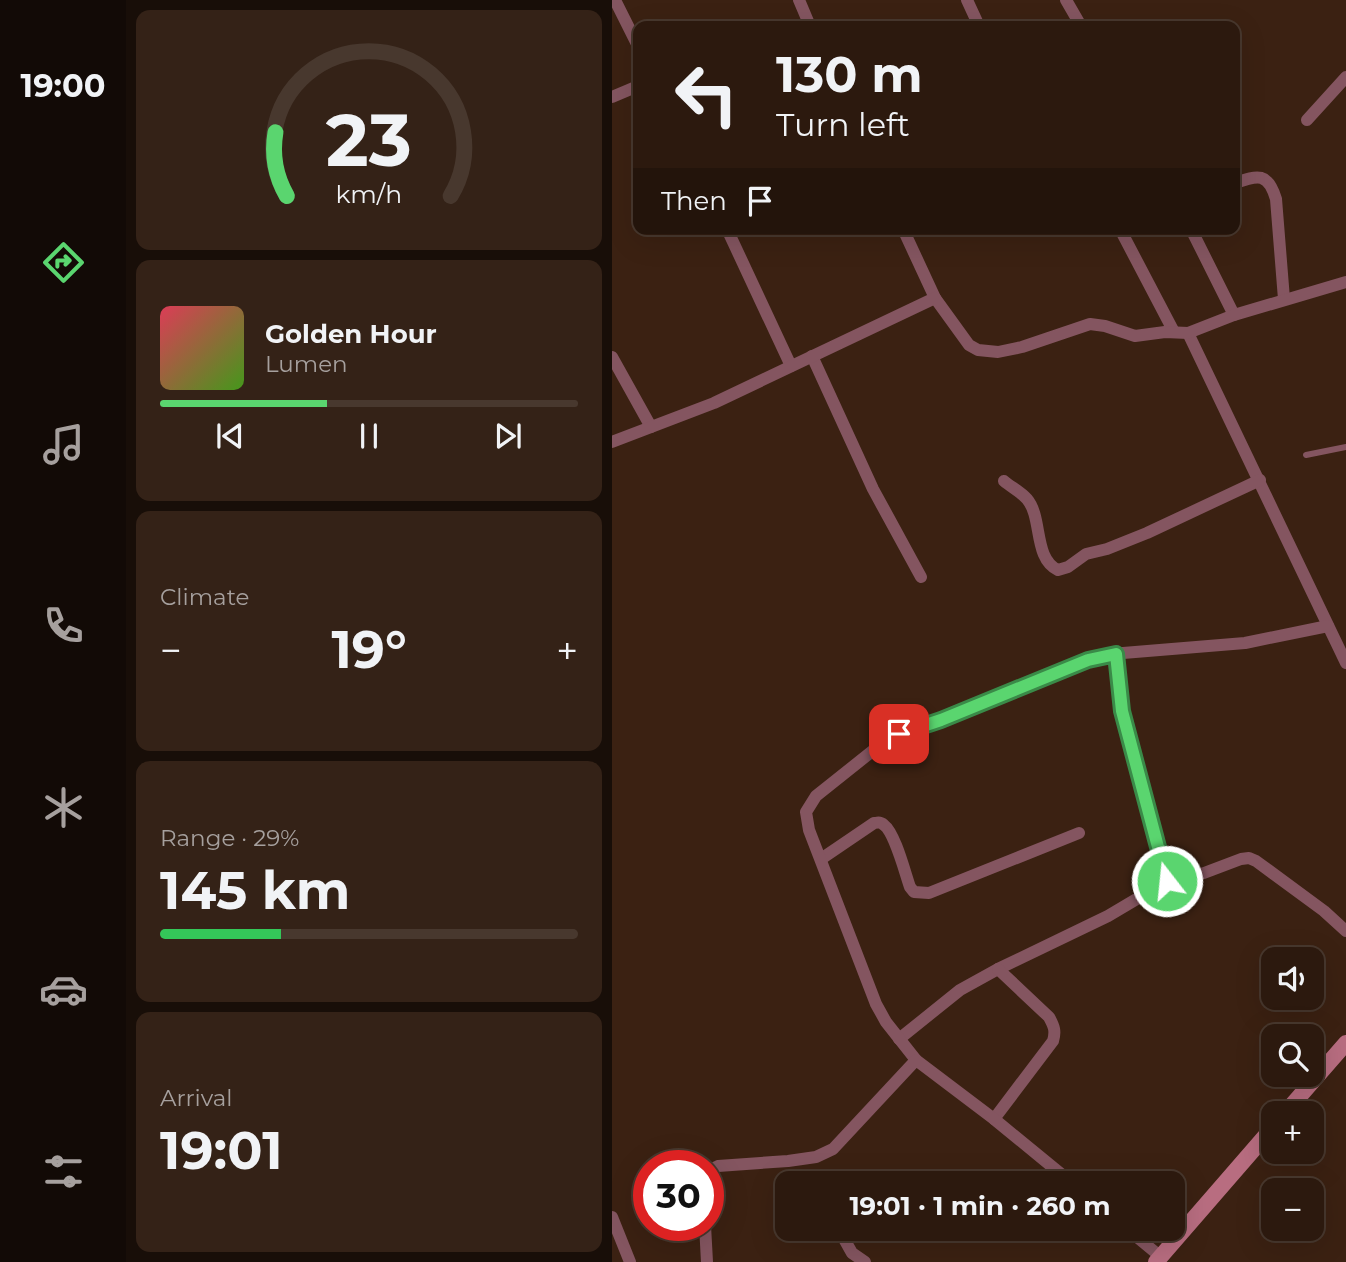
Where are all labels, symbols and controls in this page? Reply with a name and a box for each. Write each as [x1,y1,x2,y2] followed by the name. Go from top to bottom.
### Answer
[776,45,923,104] text: 130 m
[661,49,752,140] icon: left
[21,66,105,105] text: 19:00
[326,97,412,185] text: 23
[776,105,910,144] text: Turn left
[336,179,402,209] text: km/h
[741,182,779,220] icon: arrive
[661,185,727,217] text: Then
[39,238,88,287] icon: directions
[265,318,437,350] text: Golden Hour
[265,350,348,378] text: Lumen
[211,417,249,455] icon: previous
[350,417,388,455] icon: pause
[489,417,527,455] icon: next
[39,420,88,469] icon: music
[160,583,249,611] text: Climate
[39,601,88,650] icon: phone
[331,618,407,681] text: 19°
[160,627,182,674] text: −
[556,627,578,674] text: +
[869,704,929,764] pin
[880,715,918,753] icon: arrive
[39,783,88,832] icon: climate
[160,824,299,852] text: Range · 29%
[1130,844,1204,918] position arrow
[160,859,350,922] text: 145 km
[1261,947,1324,1241] map controls
[1261,947,1324,1010] button: sound
[39,965,88,1014] icon: car
[1261,1024,1324,1087] button: search
[160,1084,233,1112] text: Arrival
[1261,1101,1324,1164] button: +
[160,1119,283,1182] text: 19:01
[39,1147,88,1196] icon: filters
[633,1150,724,1241] speed limit sign: 30
[1261,1178,1324,1241] button: −
[849,1190,1111,1222] text: 19:01 · 1 min · 260 m

